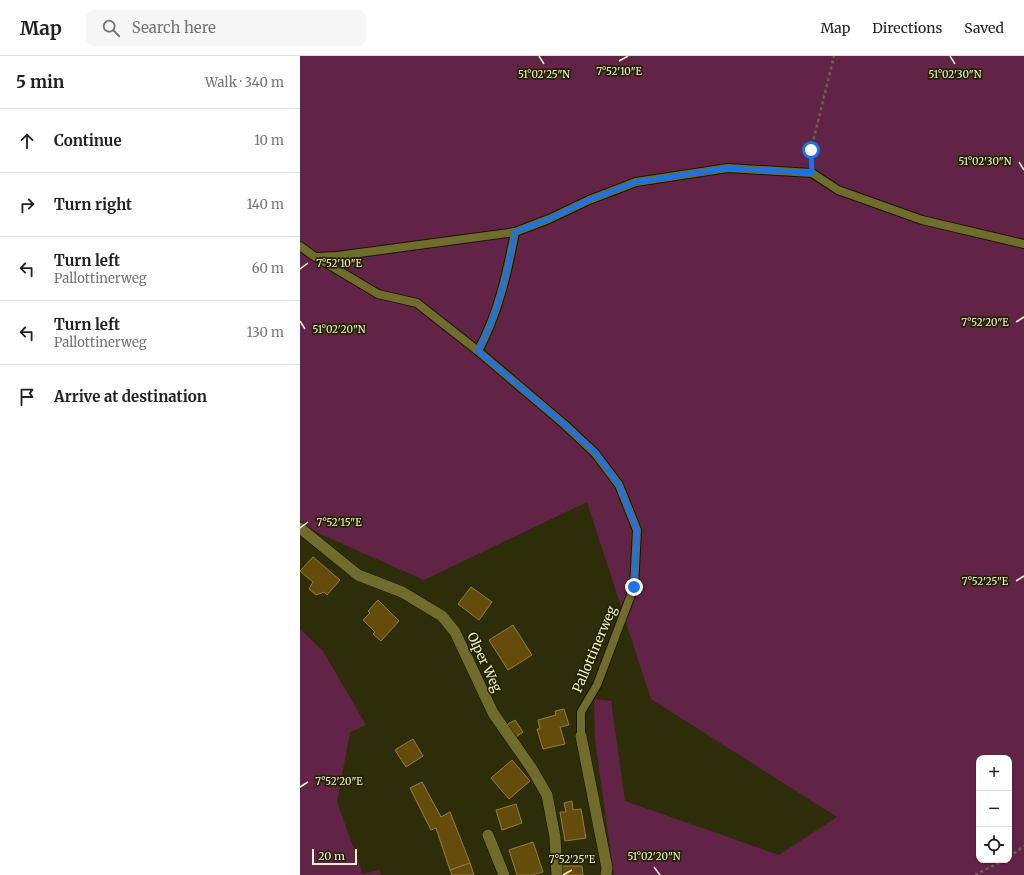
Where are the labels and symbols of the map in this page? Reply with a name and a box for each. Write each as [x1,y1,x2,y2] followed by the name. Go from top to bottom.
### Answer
[596,65,642,78] text: 7°52'10"E
[518,68,570,81] text: 51°02'25"N
[929,68,982,81] text: 51°02'30"N
[802,141,820,159] route start
[959,155,1012,168] text: 51°02'30"N
[316,257,362,270] text: 7°52'10"E
[961,316,1009,329] text: 7°52'20"E
[312,323,366,336] text: 51°02'20"N
[317,516,362,529] text: 7°52'15"E
[962,575,1009,588] text: 7°52'25"E
[625,578,643,596] route end
[569,603,620,695] street label: Pallottinerweg
[463,630,506,695] street label: Olper Weg
[315,775,363,788] text: 7°52'20"E
[312,847,357,866] scale bar
[627,850,681,863] text: 51°02'20"N
[549,853,596,866] text: 7°52'25"E

